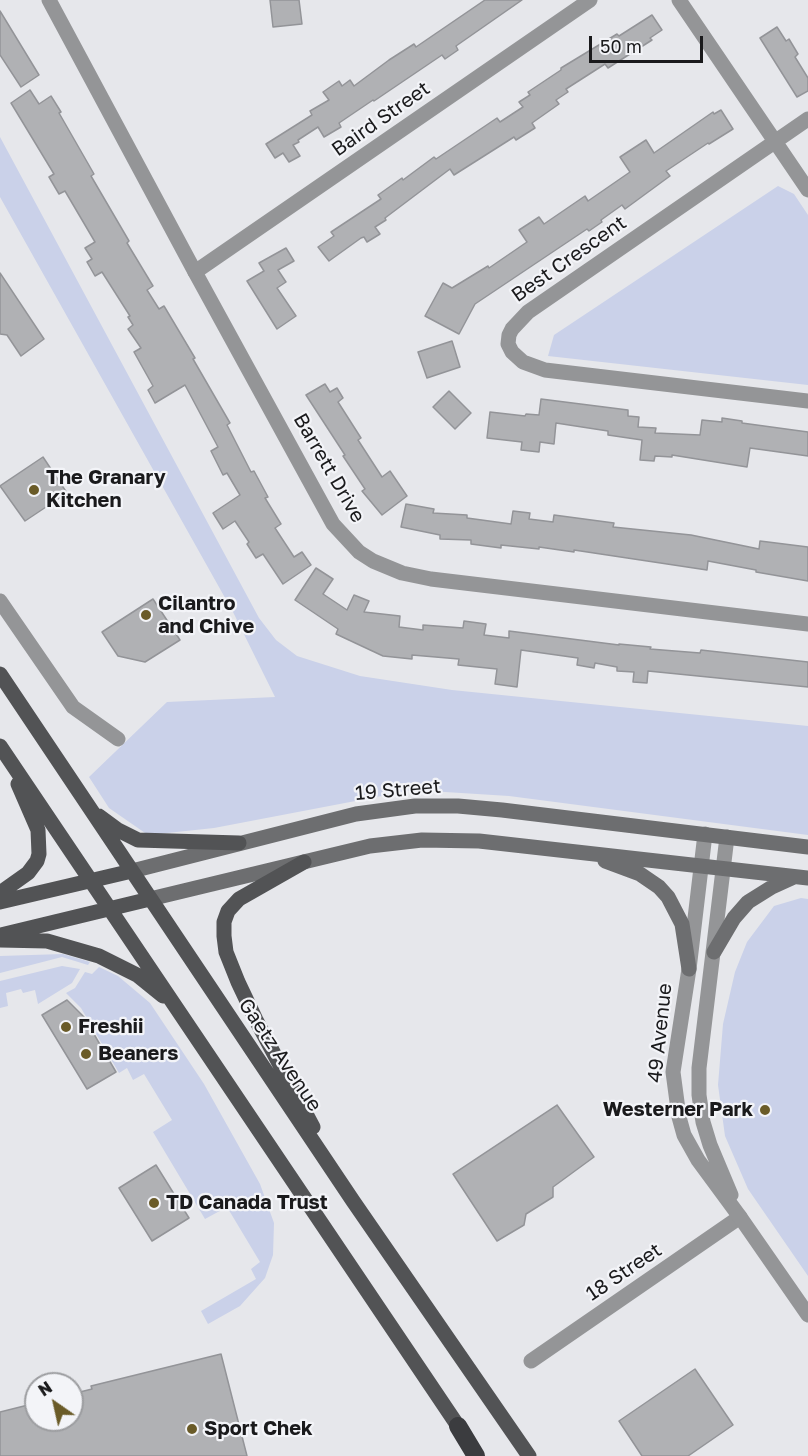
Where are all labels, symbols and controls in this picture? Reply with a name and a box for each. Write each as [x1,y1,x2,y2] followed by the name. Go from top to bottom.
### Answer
[592,24,706,62] scale bar
[600,35,642,57] text: 50 m
[327,76,435,162] street label: Baird Street
[507,211,631,307] street label: Best Crescent
[288,409,370,527] street label: Barrett Drive
[46,466,166,513] place label: The Granary Kitchen
[27,483,41,497] marker: The Granary Kitchen
[158,592,254,639] place label: Cilantro and Chive
[139,608,153,622] marker: Cilantro and Chive
[354,774,442,806] street label: 19 Street
[643,982,677,1084] street label: 49 Avenue
[233,994,327,1116] street label: Gaetz Avenue
[78,1015,143,1039] place label: Freshii
[59,1020,73,1034] marker: Freshii
[98,1042,178,1066] place label: Beaners
[79,1047,93,1061] marker: Beaners
[603,1098,753,1122] place label: Westerner Park
[758,1103,772,1117] marker: Westerner Park
[166,1191,328,1215] place label: TD Canada Trust
[147,1196,161,1210] marker: TD Canada Trust
[582,1238,666,1306] street label: 18 Street
[24,1372,84,1432] north arrow
[34,1377,56,1400] text: N
[204,1417,313,1441] place label: Sport Chek
[185,1422,199,1436] marker: Sport Chek

